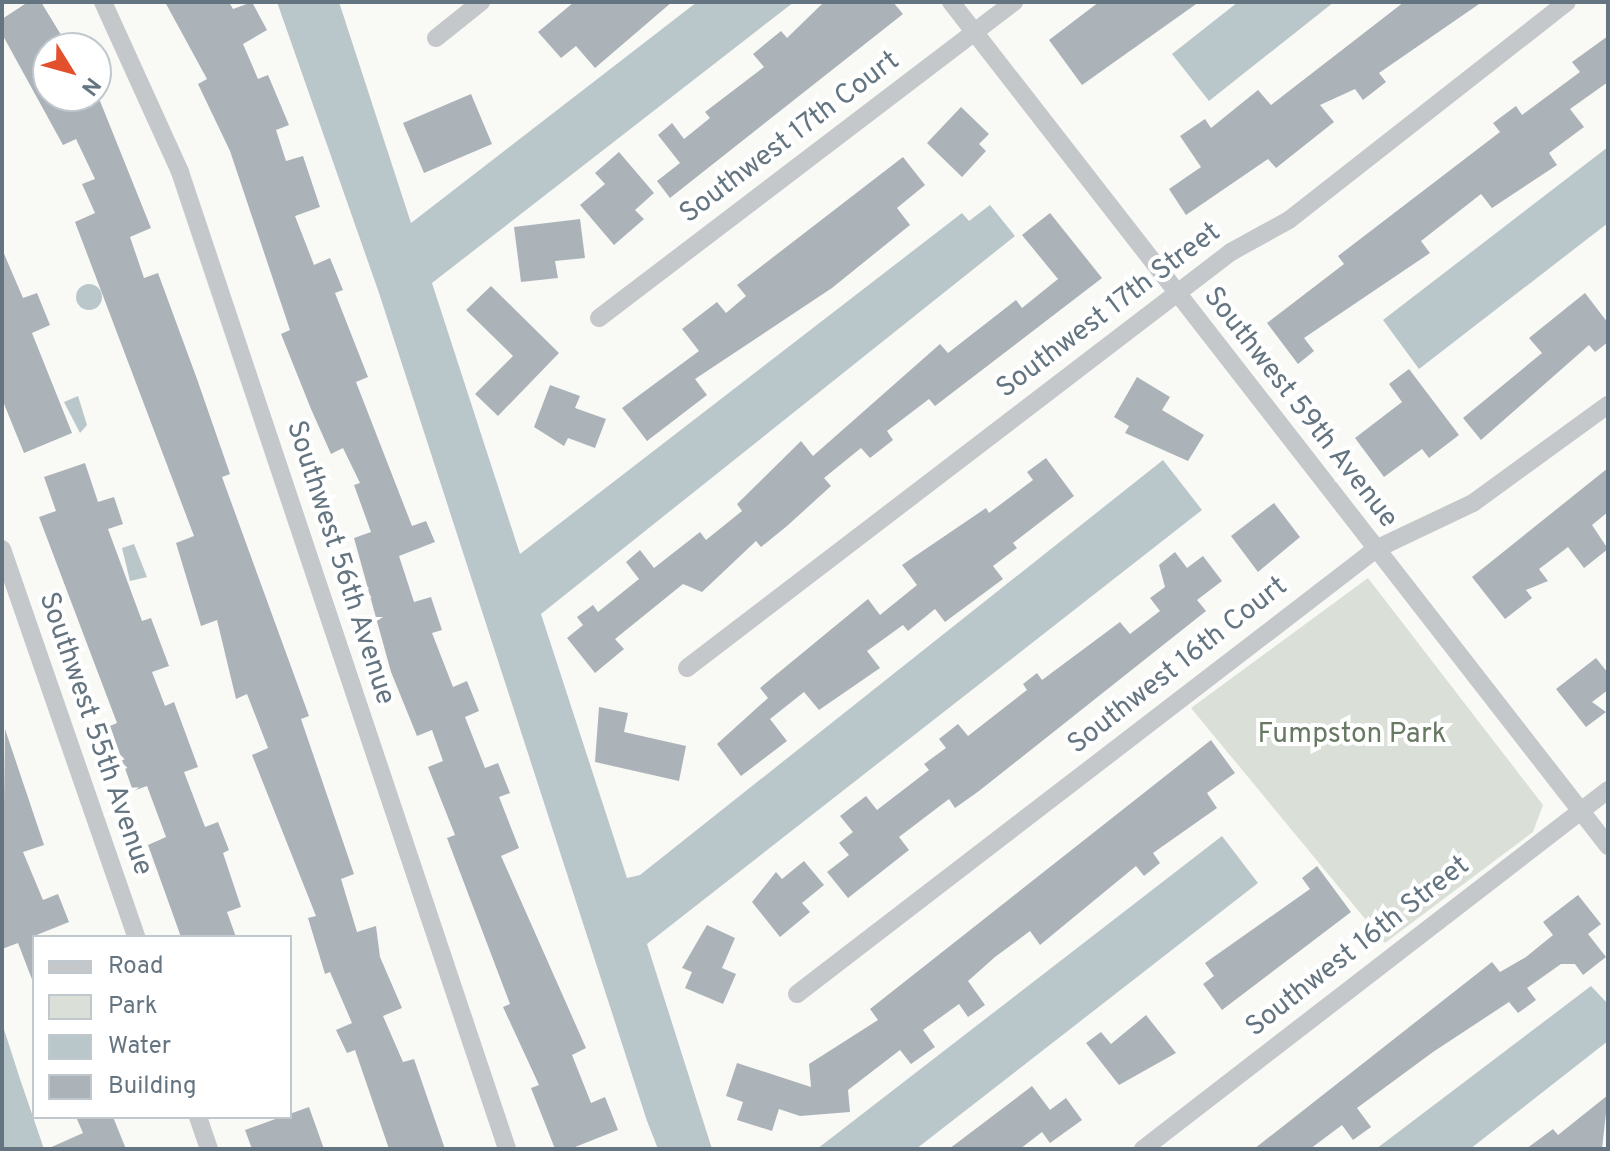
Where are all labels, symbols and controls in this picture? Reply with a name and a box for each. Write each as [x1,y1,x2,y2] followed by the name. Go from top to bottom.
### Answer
[32,32,112,112] north arrow
[674,45,906,231] street label: Southwest 17th Court
[74,71,106,100] text: N
[991,216,1227,406] street label: Southwest 17th Street
[1195,280,1405,536] street label: Southwest 59th Avenue
[278,416,402,710] street label: Southwest 56th Avenue
[1062,570,1294,762] street label: Southwest 16th Court
[31,587,159,881] street label: Southwest 55th Avenue
[1257,718,1447,752] park label: Fumpston Park
[1240,849,1476,1045] street label: Southwest 16th Street
[32,935,292,1119] legend
[108,952,164,982] text: Road
[108,992,158,1022] text: Park
[108,1032,171,1062] text: Water
[108,1072,197,1102] text: Building

